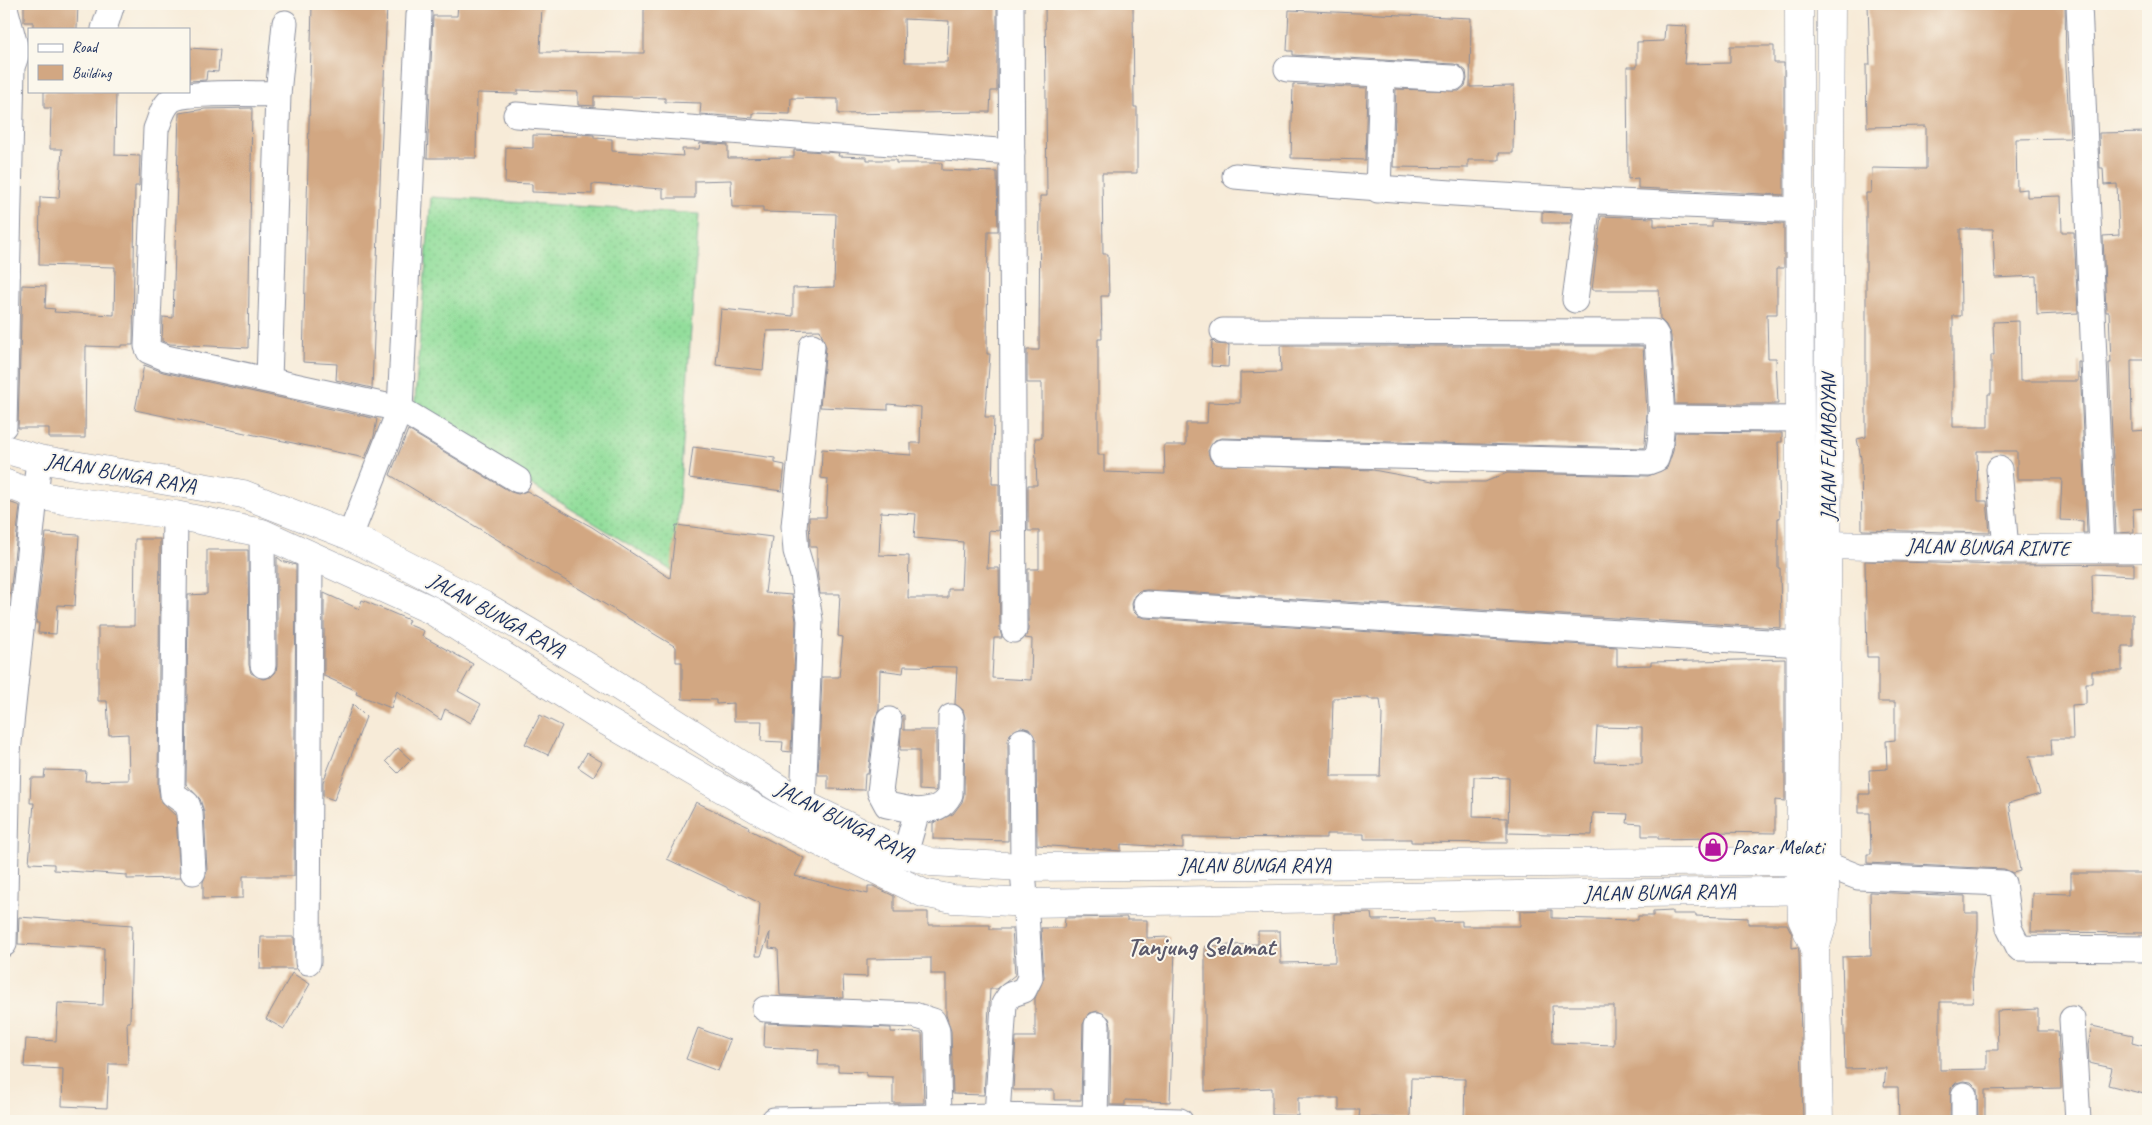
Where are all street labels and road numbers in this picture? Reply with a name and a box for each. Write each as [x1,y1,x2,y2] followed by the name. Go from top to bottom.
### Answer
[1815,370,1841,522] street label: JALAN FLAMBOYAN
[43,447,199,499] street label: JALAN BUNGA RAYA
[1905,533,2072,561] street label: JALAN BUNGA RINTE
[423,566,570,663] street label: JALAN BUNGA RAYA
[770,774,919,867] street label: JALAN BUNGA RAYA
[1178,852,1331,878] street label: JALAN BUNGA RAYA
[1583,878,1737,906] street label: JALAN BUNGA RAYA

